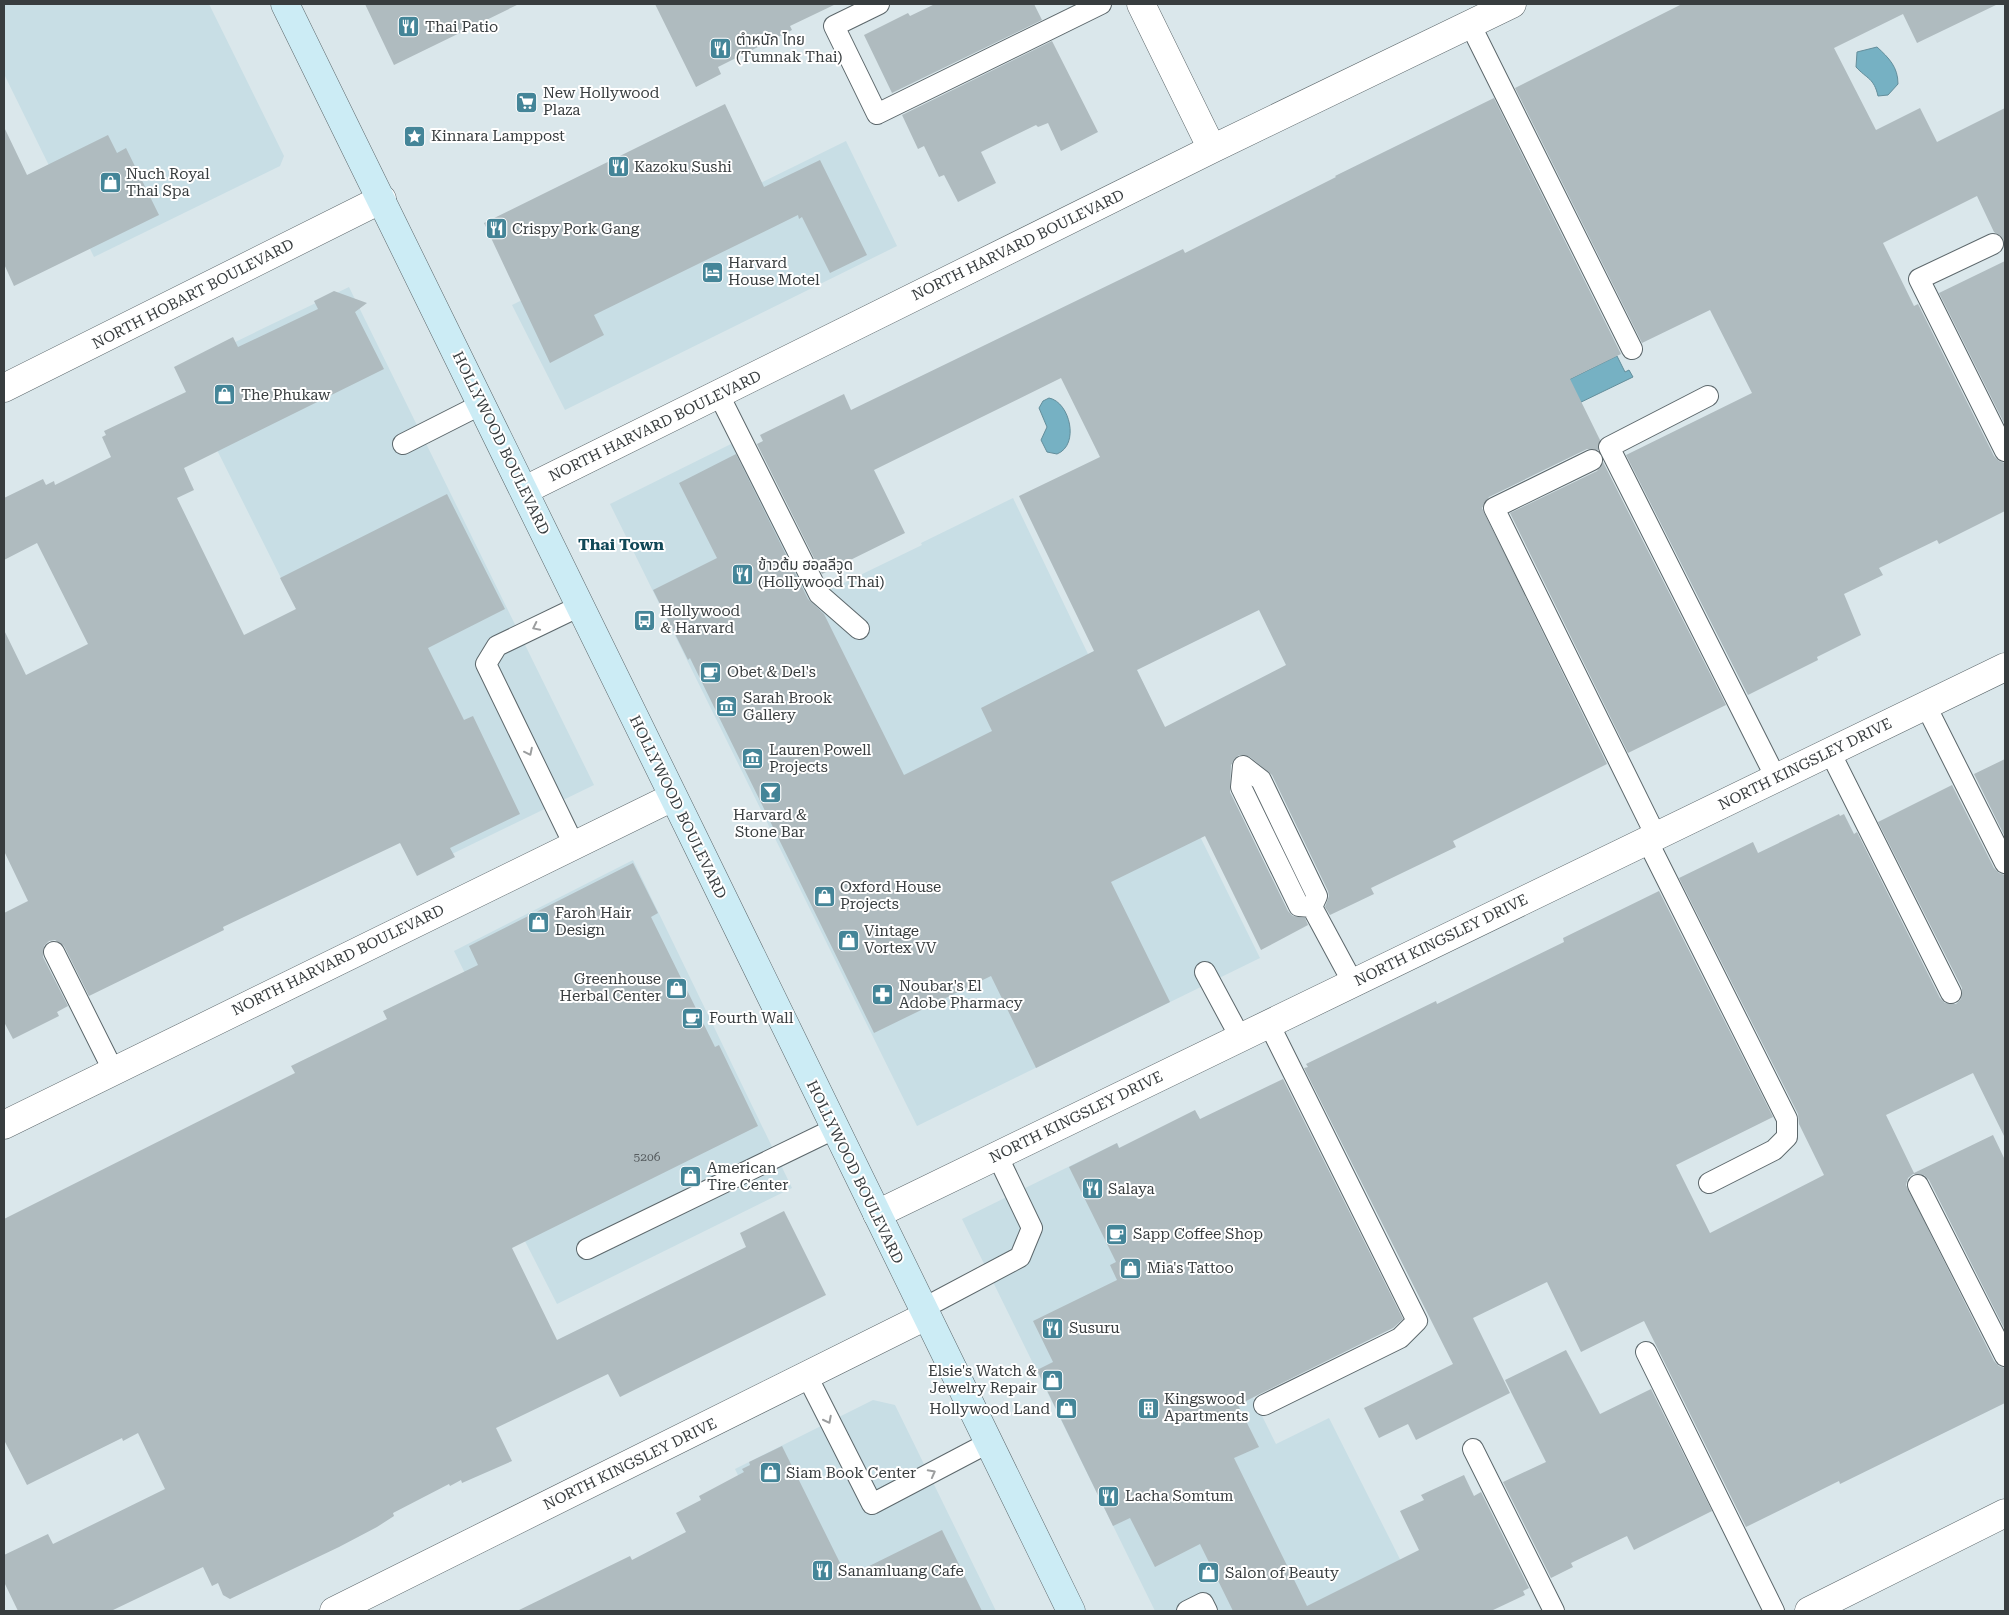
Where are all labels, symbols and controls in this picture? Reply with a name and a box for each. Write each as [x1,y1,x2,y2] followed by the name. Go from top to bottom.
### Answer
[397,15,421,39] restaurant icon: Thai Patio
[425,18,498,36] place label: Thai Patio
[736,31,843,66] place label: ตำหนัก ไทย (Tumnak Thai)
[708,37,732,61] restaurant icon: ตำหนัก ไทย (Tumnak Thai)
[543,84,660,119] place label: New Hollywood Plaza
[515,90,539,114] supermarket icon: New Hollywood Plaza
[403,124,427,148] place icon: Kinnara Lamppost
[431,127,565,145] place label: Kinnara Lamppost
[606,155,630,179] restaurant icon: Kazoku Sushi
[634,158,732,176] place label: Kazoku Sushi
[126,165,210,200] place label: Nuch Royal Thai Spa
[98,171,122,195] shop icon: Nuch Royal Thai Spa
[909,186,1127,304] street label: NORTH HARVARD BOULEVARD
[484,217,508,241] restaurant icon: Crispy Pork Gang
[512,220,640,238] place label: Crispy Pork Gang
[89,235,297,353] street label: NORTH HOBART BOULEVARD
[728,254,820,289] place label: Harvard House Motel
[700,260,724,284] hotel icon: Harvard House Motel
[449,348,553,538] street label: HOLLYWOOD BOULEVARD
[546,367,764,485] street label: NORTH HARVARD BOULEVARD
[213,383,237,407] shop icon: The Phukaw
[241,386,331,404] place label: The Phukaw
[578,535,664,554] district label: Thai Town
[758,556,885,591] place label: ข้าวต้ม ฮอลลีวูด (Hollywood Thai)
[730,562,754,586] restaurant icon: ข้าวต้ม ฮอลลีวูด (Hollywood Thai)
[660,602,741,637] place label: Hollywood & Harvard
[632,608,656,632] bus stop icon: Hollywood & Harvard
[532,621,541,631] one-way arrow
[699,660,723,684] cafe icon: Obet & Del's
[727,663,816,681] place label: Obet & Del's
[743,689,833,724] place label: Sarah Brook Gallery
[715,695,739,719] museum icon: Sarah Brook Gallery
[626,712,730,902] street label: HOLLYWOOD BOULEVARD
[1715,714,1895,814] street label: NORTH KINGSLEY DRIVE
[769,741,872,776] place label: Lauren Powell Projects
[522,747,533,756] one-way arrow
[741,747,765,771] museum icon: Lauren Powell Projects
[758,780,782,804] bar icon: Harvard & Stone Bar
[733,806,807,841] place label: Harvard & Stone Bar
[840,878,941,913] place label: Oxford House Projects
[812,884,836,908] shop icon: Oxford House Projects
[1351,890,1531,990] street label: NORTH KINGSLEY DRIVE
[229,901,447,1019] street label: NORTH HARVARD BOULEVARD
[555,904,632,939] place label: Faroh Hair Design
[527,910,551,934] shop icon: Faroh Hair Design
[864,922,937,957] place label: Vintage Vortex VV
[836,928,860,952] shop icon: Vintage Vortex VV
[560,970,661,1005] place label: Greenhouse Herbal Center
[665,976,689,1000] shop icon: Greenhouse Herbal Center
[899,977,1023,1012] place label: Noubar's El Adobe Pharmacy
[871,983,895,1007] pharmacy icon: Noubar's El Adobe Pharmacy
[681,1006,705,1030] cafe icon: Fourth Wall
[709,1009,794,1027] place label: Fourth Wall
[986,1067,1166,1167] street label: NORTH KINGSLEY DRIVE
[803,1077,907,1267] street label: HOLLYWOOD BOULEVARD
[634,1150,661,1164] house number: 5206
[707,1159,788,1194] place label: American Tire Center
[679,1165,703,1189] shop icon: American Tire Center
[1080,1177,1104,1201] restaurant icon: Salaya
[1108,1180,1155,1198] place label: Salaya
[1105,1222,1129,1246] cafe icon: Sapp Coffee Shop
[1133,1225,1263,1243] place label: Sapp Coffee Shop
[1119,1256,1143,1280] shop icon: Mia's Tattoo
[1147,1259,1234,1277] place label: Mia's Tattoo
[1041,1316,1065,1340] restaurant icon: Susuru
[1069,1319,1120,1337] place label: Susuru
[928,1362,1037,1397] place label: Elsie's Watch & Jewelry Repair
[1041,1368,1065,1392] shop icon: Elsie's Watch & Jewelry Repair
[1164,1390,1249,1425] place label: Kingswood Apartments
[1136,1396,1160,1420] building icon: Kingswood Apartments
[1054,1397,1078,1421] shop icon: Hollywood Land
[929,1400,1050,1418] place label: Hollywood Land
[540,1414,720,1514] street label: NORTH KINGSLEY DRIVE
[822,1415,832,1424] one-way arrow
[758,1461,782,1485] shop icon: Siam Book Center
[786,1464,916,1482] place label: Siam Book Center
[927,1469,936,1479] one-way arrow
[1097,1484,1121,1508] restaurant icon: Lacha Somtum
[1125,1487,1234,1505] place label: Lacha Somtum
[810,1559,834,1583] restaurant icon: Sanamluang Cafe
[1197,1561,1221,1585] shop icon: Salon of Beauty
[838,1562,964,1580] place label: Sanamluang Cafe
[1225,1564,1339,1582] place label: Salon of Beauty

